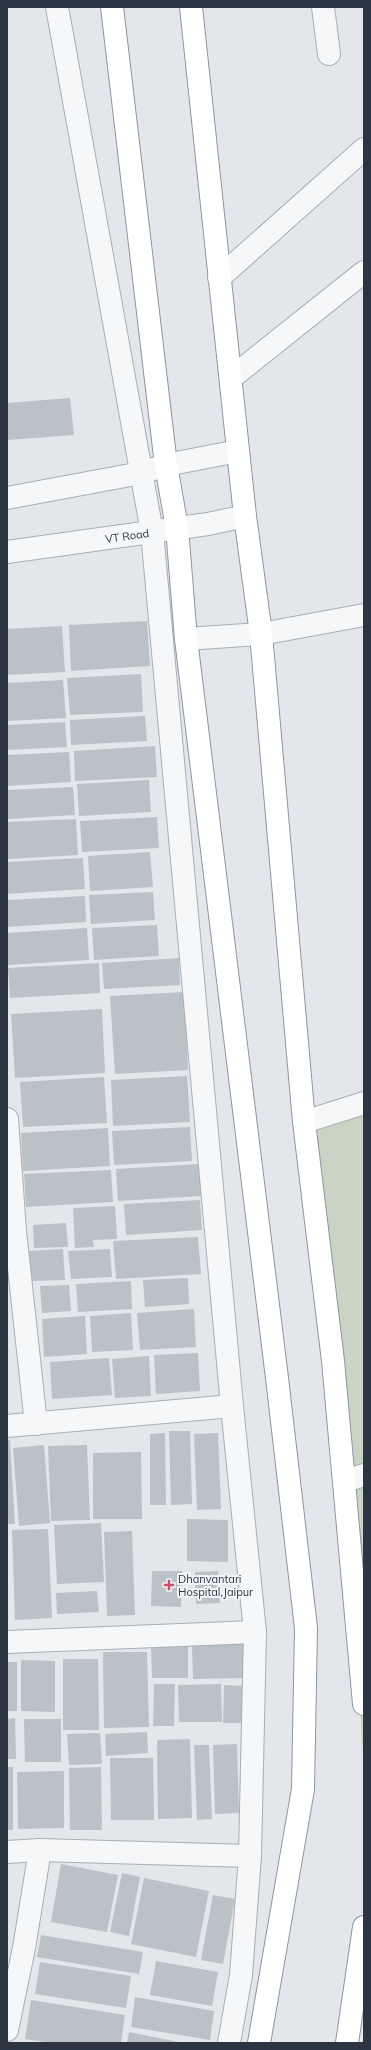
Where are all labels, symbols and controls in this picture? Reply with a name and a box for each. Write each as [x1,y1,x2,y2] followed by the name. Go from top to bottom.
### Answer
[104,526,150,546] street label: VT Road
[178,1572,253,1599] place label: Dhanvantari Hospital,Jaipur
[163,1579,175,1591] marker: Dhanvantari Hospital,Jaipur

